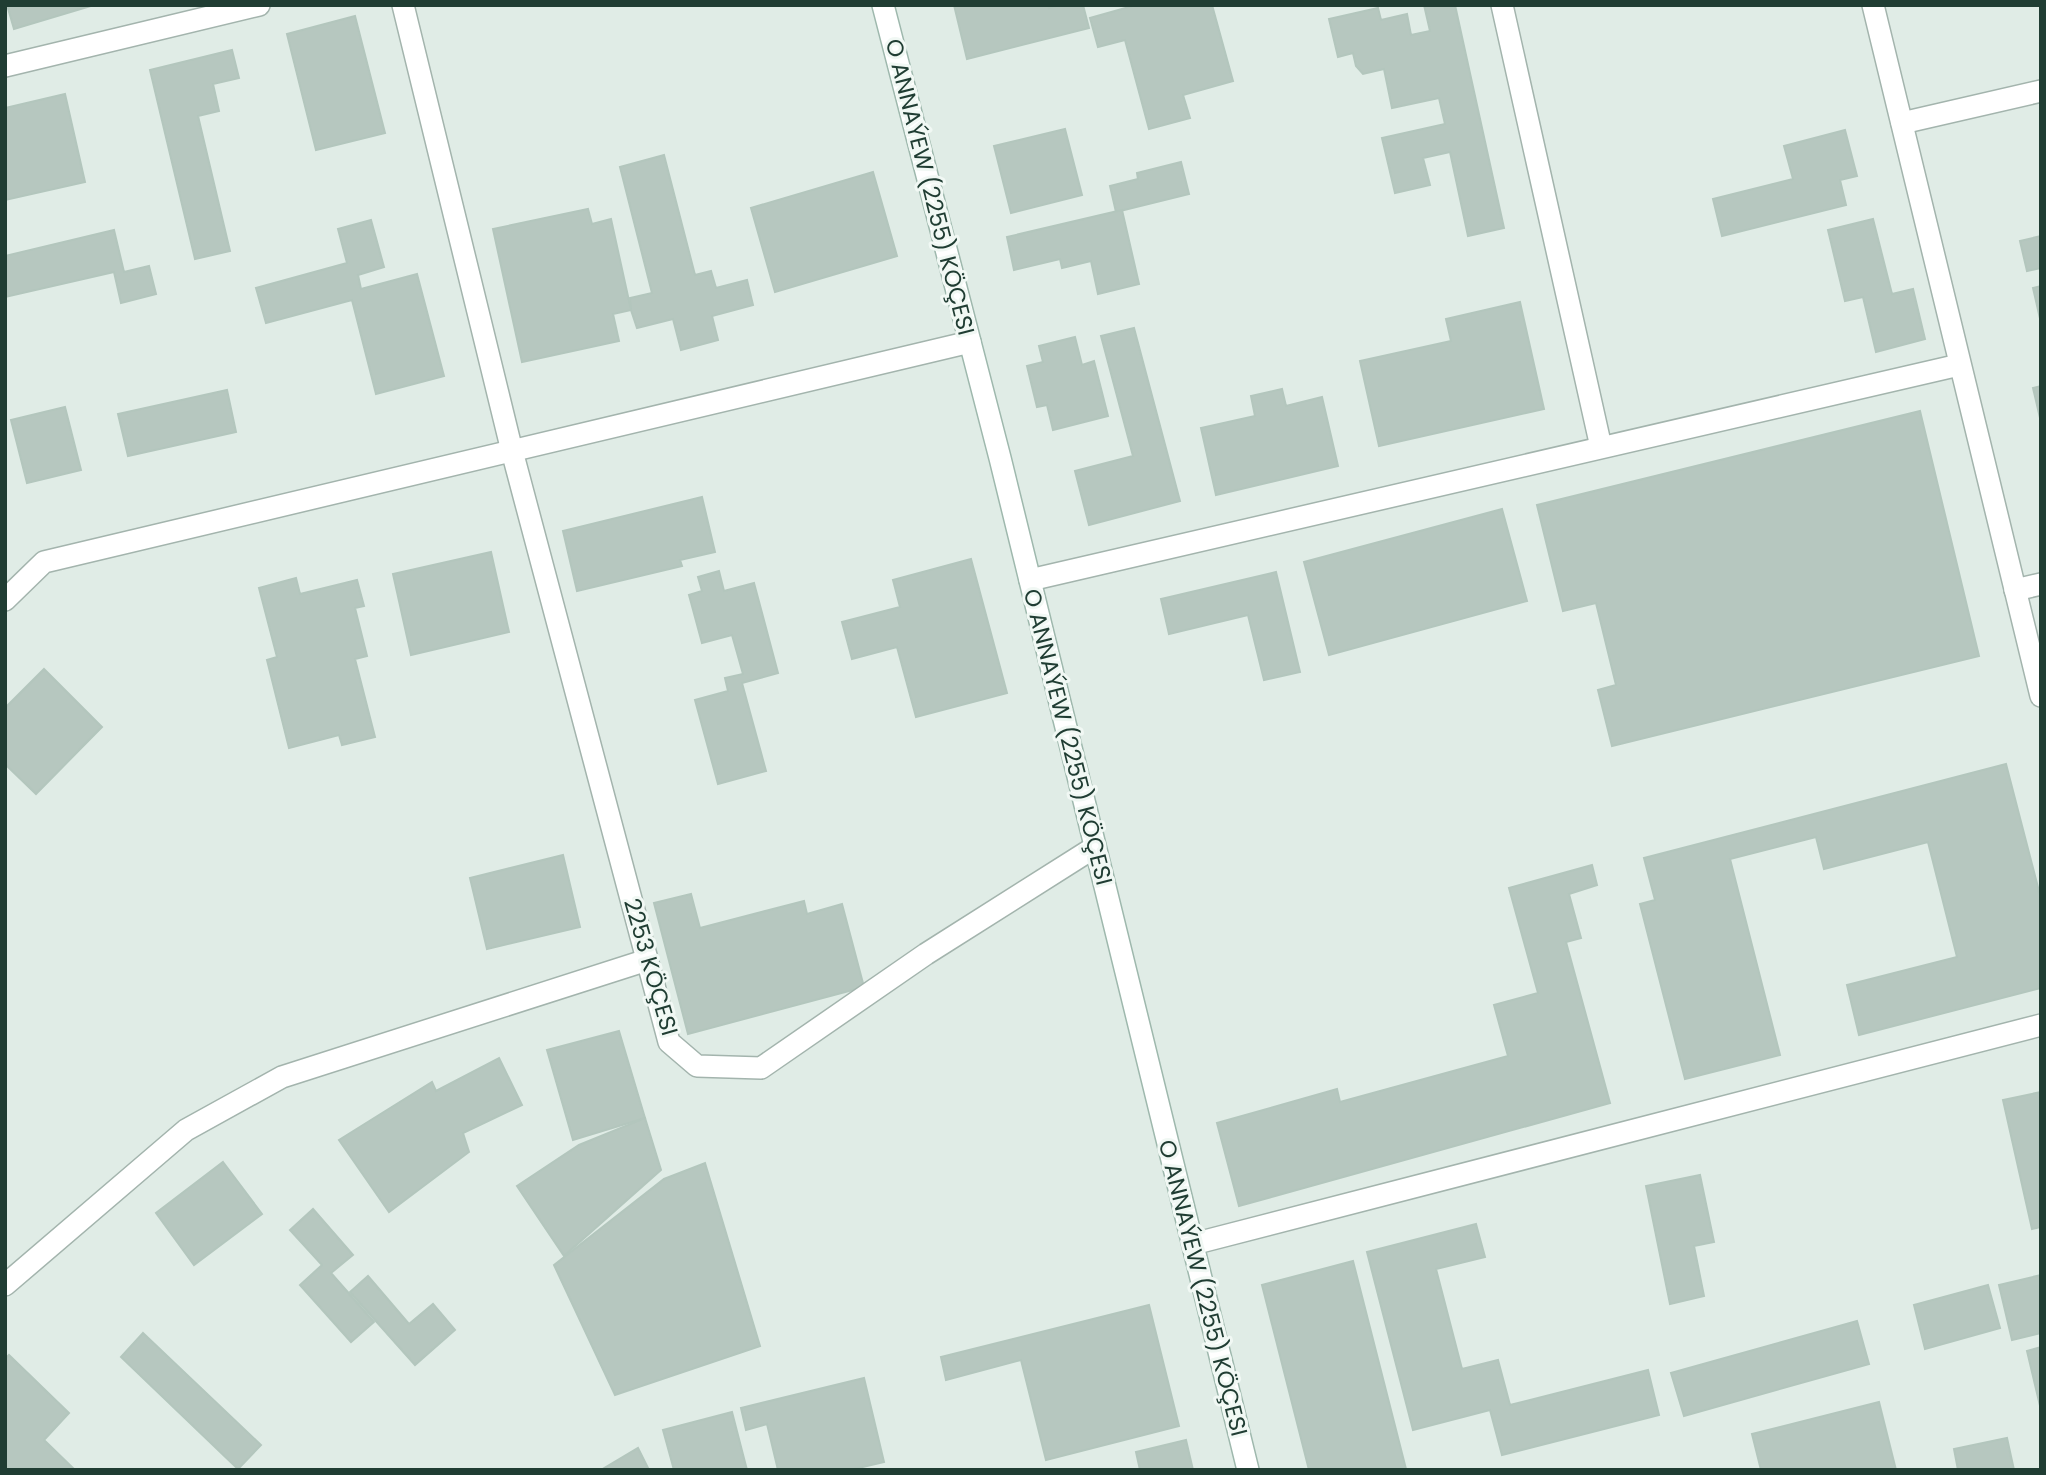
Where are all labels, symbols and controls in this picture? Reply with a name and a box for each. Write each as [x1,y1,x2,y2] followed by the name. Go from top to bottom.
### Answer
[878,35,982,339] street label: O ANNAÝEW (2255) KÖÇESI
[1016,585,1120,889] street label: O ANNAÝEW (2255) KÖÇESI
[616,895,686,1039] street label: 2253 KÖÇESI
[1151,1136,1255,1440] street label: O ANNAÝEW (2255) KÖÇESI

